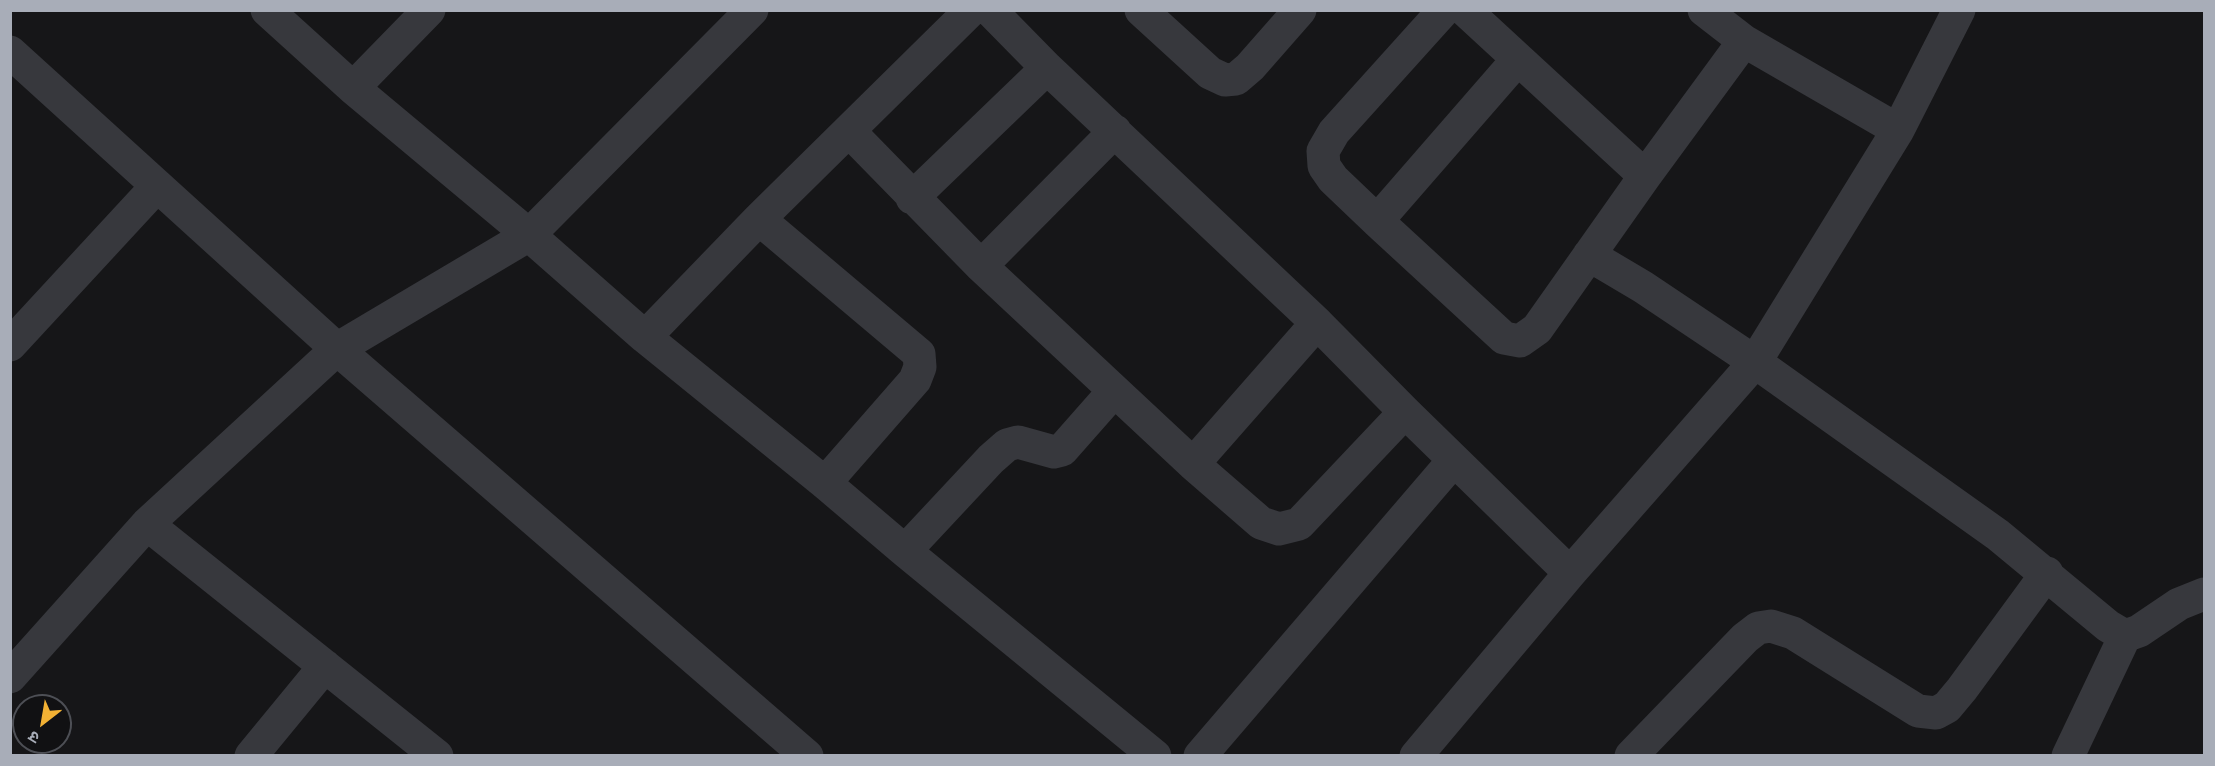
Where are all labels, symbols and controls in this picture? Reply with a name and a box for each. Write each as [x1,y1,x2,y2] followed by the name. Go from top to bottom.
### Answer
[12,694,72,754] north arrow
[25,727,43,749] text: उ

